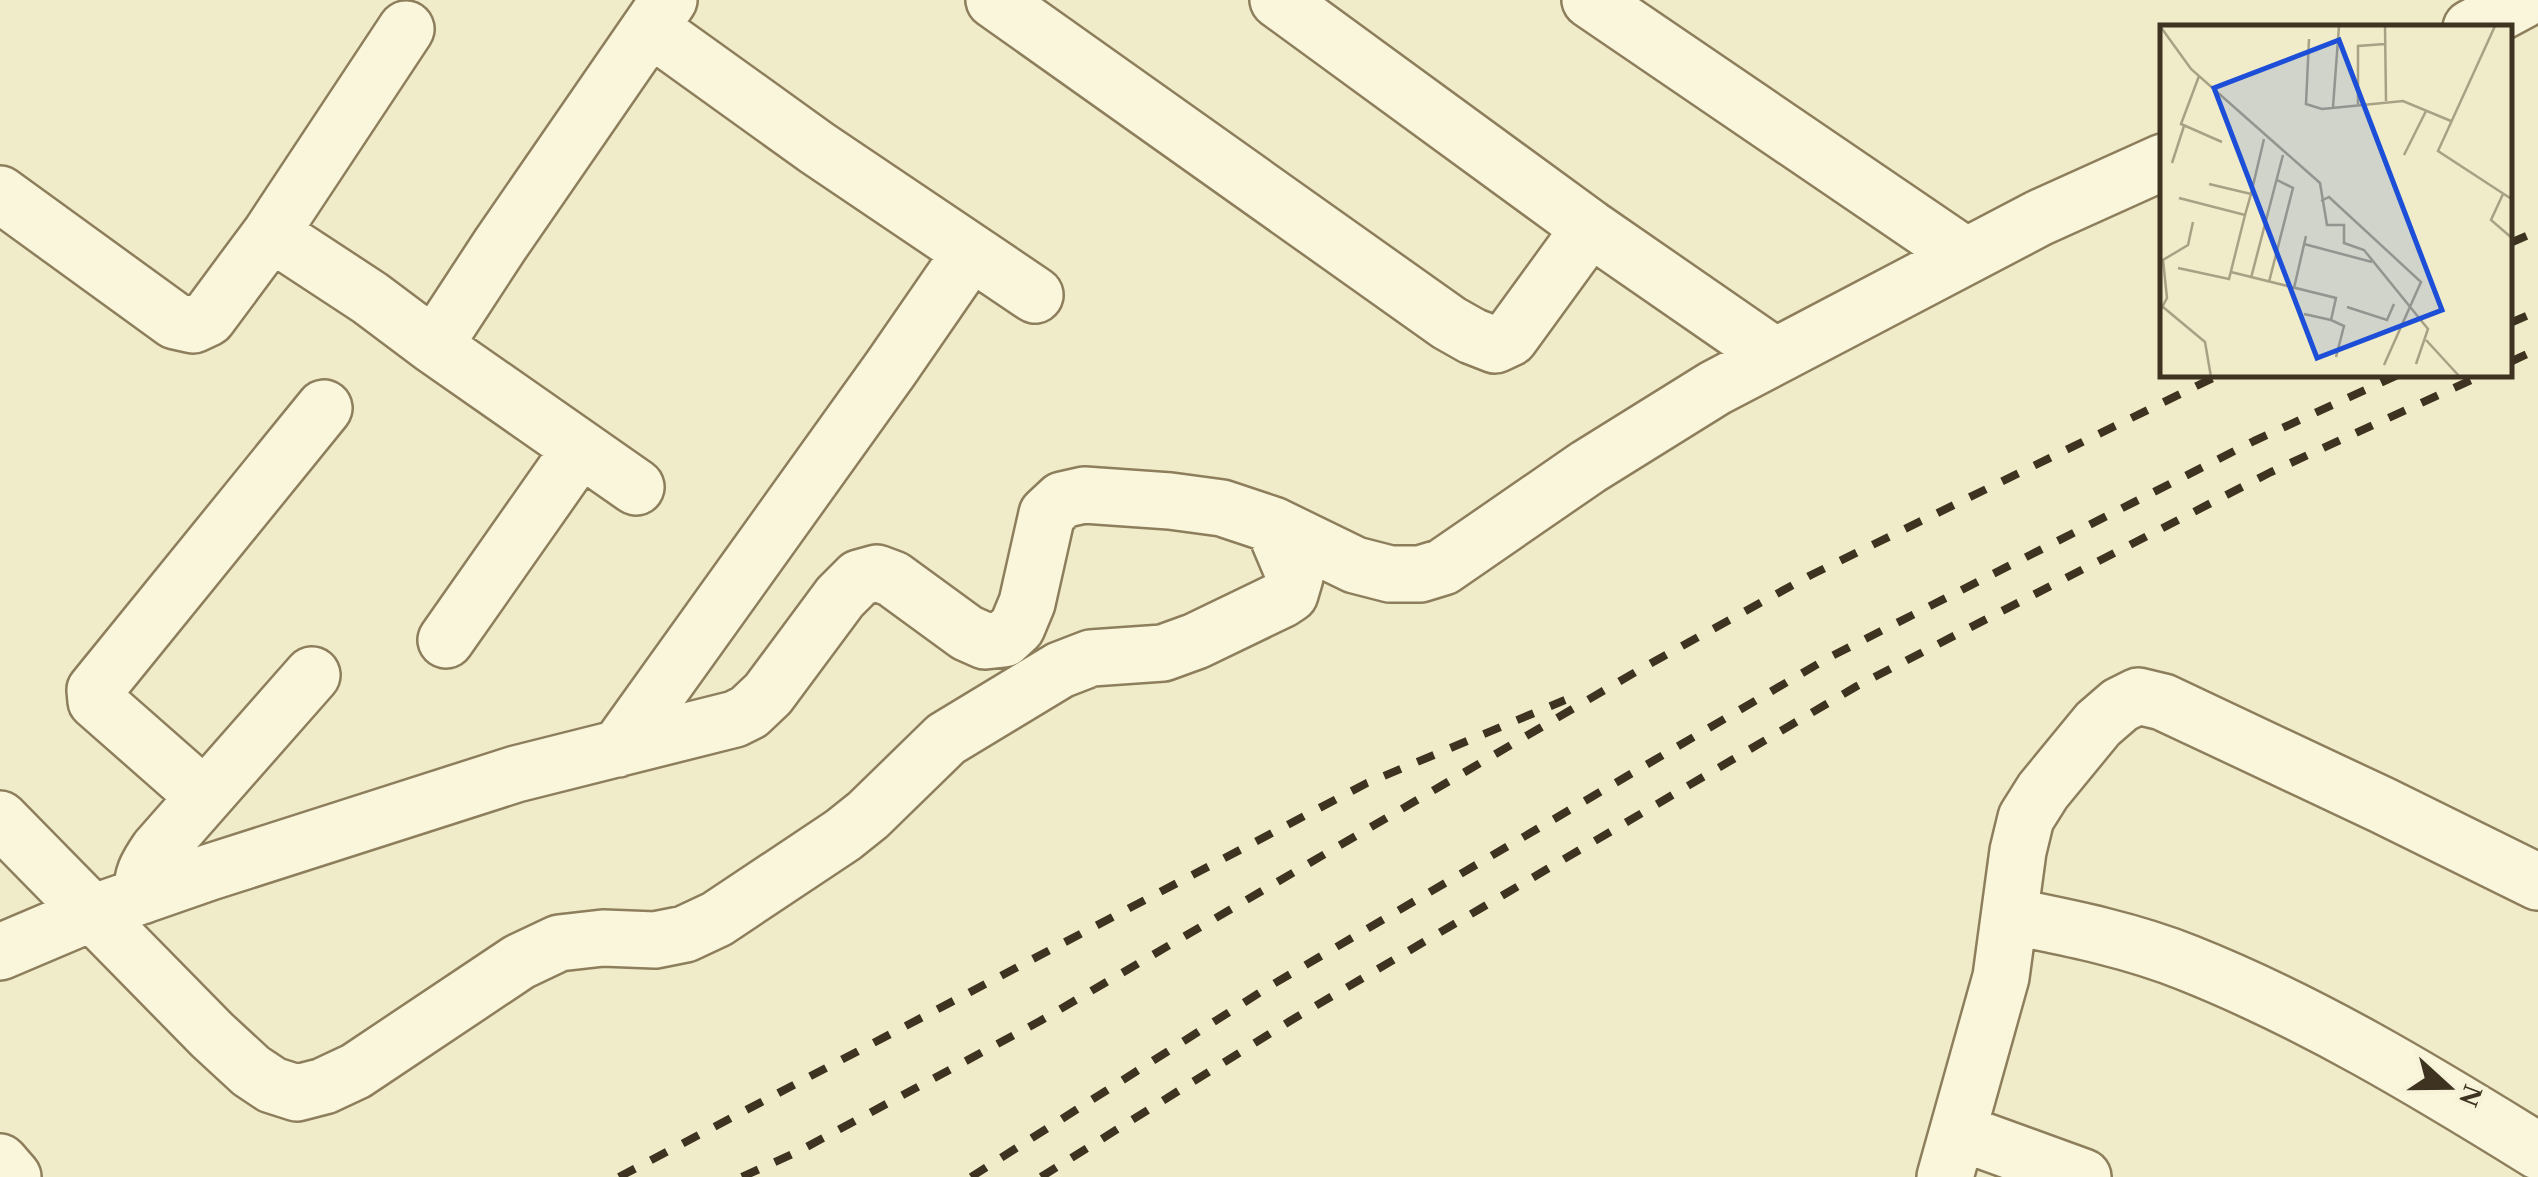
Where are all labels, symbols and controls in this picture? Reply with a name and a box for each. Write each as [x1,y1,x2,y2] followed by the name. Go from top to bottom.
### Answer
[2160,25,2513,378] inset map
[2398,1037,2498,1137] north arrow
[2453,1081,2489,1111] text: N

